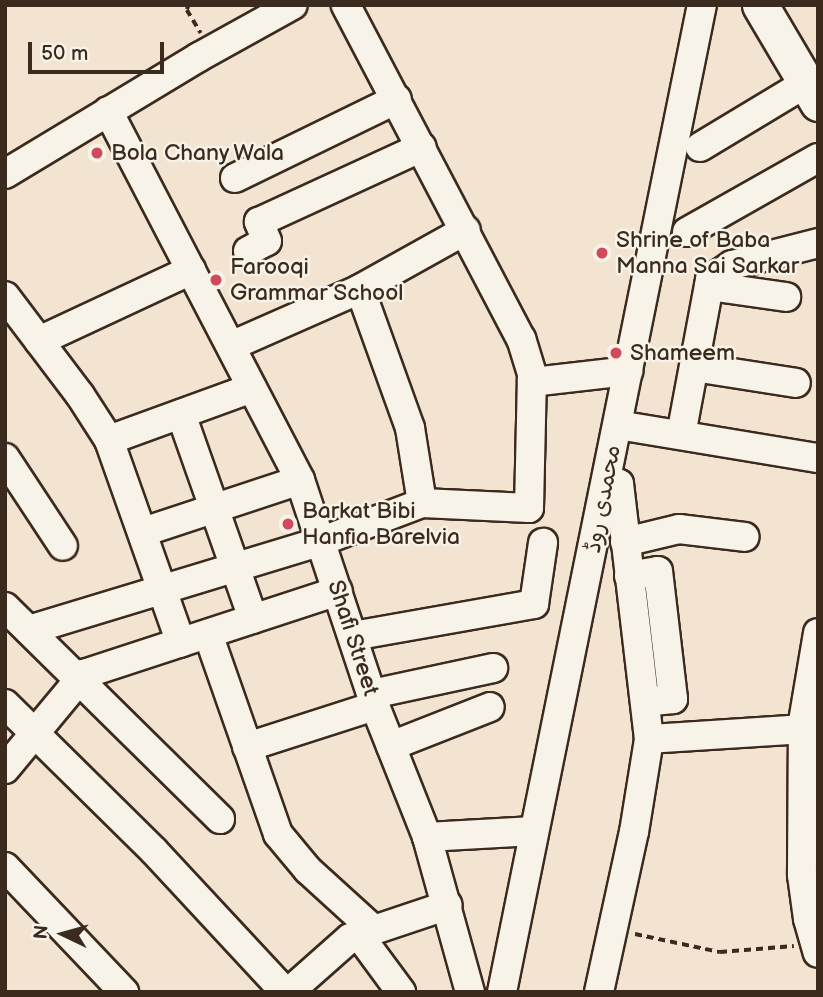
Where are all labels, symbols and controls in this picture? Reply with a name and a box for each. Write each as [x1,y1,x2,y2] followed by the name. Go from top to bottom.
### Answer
[32,28,168,72] scale bar
[41,41,88,66] text: 50 m
[111,139,286,167] place label: Bola Chany Wala
[89,145,105,161] marker: Bola Chany Wala
[616,226,800,280] place label: Shrine of Baba Manna Sai Sarkar
[594,245,610,261] marker: Shrine of Baba Manna Sai Sarkar
[230,253,404,307] place label: Farooqi Grammar School
[208,272,224,288] marker: Farooqi Grammar School
[630,339,735,367] place label: Shameem
[608,345,624,361] marker: Shameem
[579,443,627,555] street label: محمدی روڈ
[302,497,460,551] place label: Barkat Bibi Hanfia Barelvia
[280,516,296,532] marker: Barkat Bibi Hanfia Barelvia
[321,577,385,699] street label: Shafi Street
[28,899,98,969] north arrow
[30,924,54,940] text: N

